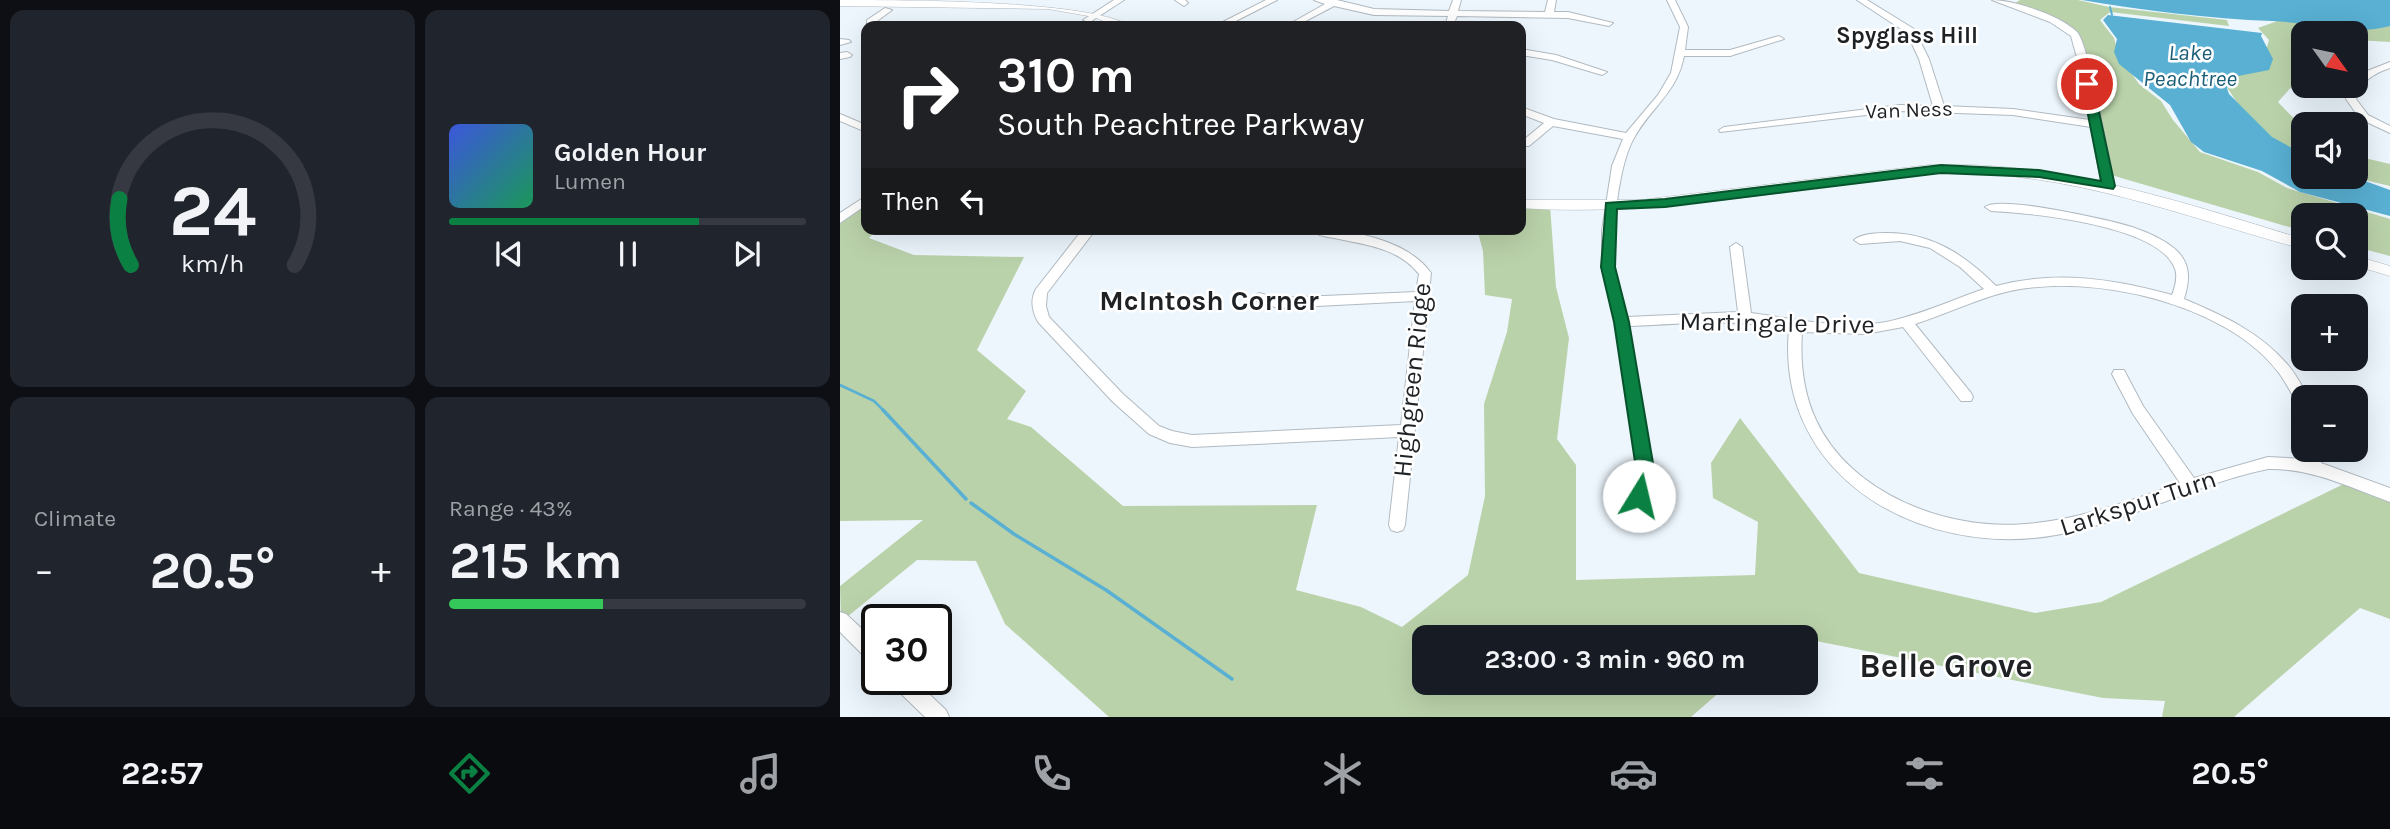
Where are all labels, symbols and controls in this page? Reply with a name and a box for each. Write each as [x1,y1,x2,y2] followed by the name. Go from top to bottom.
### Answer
[2291,21,2368,98] north arrow
[2291,21,2368,462] map controls
[1836,22,1978,49] district label: Spyglass Hill
[2143,39,2237,92] water label: Lake Peachtree
[997,47,1135,104] text: 310 m
[882,49,973,140] icon: right
[2057,54,2117,114] pin
[2068,65,2106,103] icon: arrive
[1865,96,1953,124] street label: Van Ness
[997,106,1364,143] text: South Peachtree Parkway
[2291,112,2368,189] button: sound
[554,137,706,168] text: Golden Hour
[169,168,256,253] text: 24
[554,168,626,195] text: Lumen
[954,182,992,220] icon: left
[882,186,940,217] text: Then
[2291,203,2368,280] button: search
[490,235,528,273] icon: previous
[609,235,647,273] icon: pause
[728,235,766,273] icon: next
[181,249,244,278] text: km/h
[1386,281,1438,479] street label: Highgreen Ridge
[1099,284,1319,317] district label: McIntosh Corner
[2291,294,2368,371] button: +
[1679,306,1875,340] street label: Martingale Drive
[2291,385,2368,462] button: −
[1602,459,1676,533] position arrow
[2056,463,2220,543] street label: Larkspur Turn
[449,495,573,522] text: Range · 43%
[34,505,116,532] text: Climate
[449,530,623,591] text: 215 km
[150,540,276,601] text: 20.5°
[34,548,54,593] text: −
[371,548,391,593] text: +
[861,604,952,695] speed limit sign: 30
[1485,644,1745,675] text: 23:00 · 3 min · 960 m
[1859,647,2033,685] district label: Belle Grove
[445,749,494,798] icon: directions
[736,749,785,798] icon: music
[1027,749,1076,798] icon: phone
[1318,749,1367,798] icon: climate
[1609,749,1658,798] icon: car
[1900,749,1949,798] icon: filters
[121,755,203,792] text: 22:57
[2191,755,2269,792] text: 20.5°

